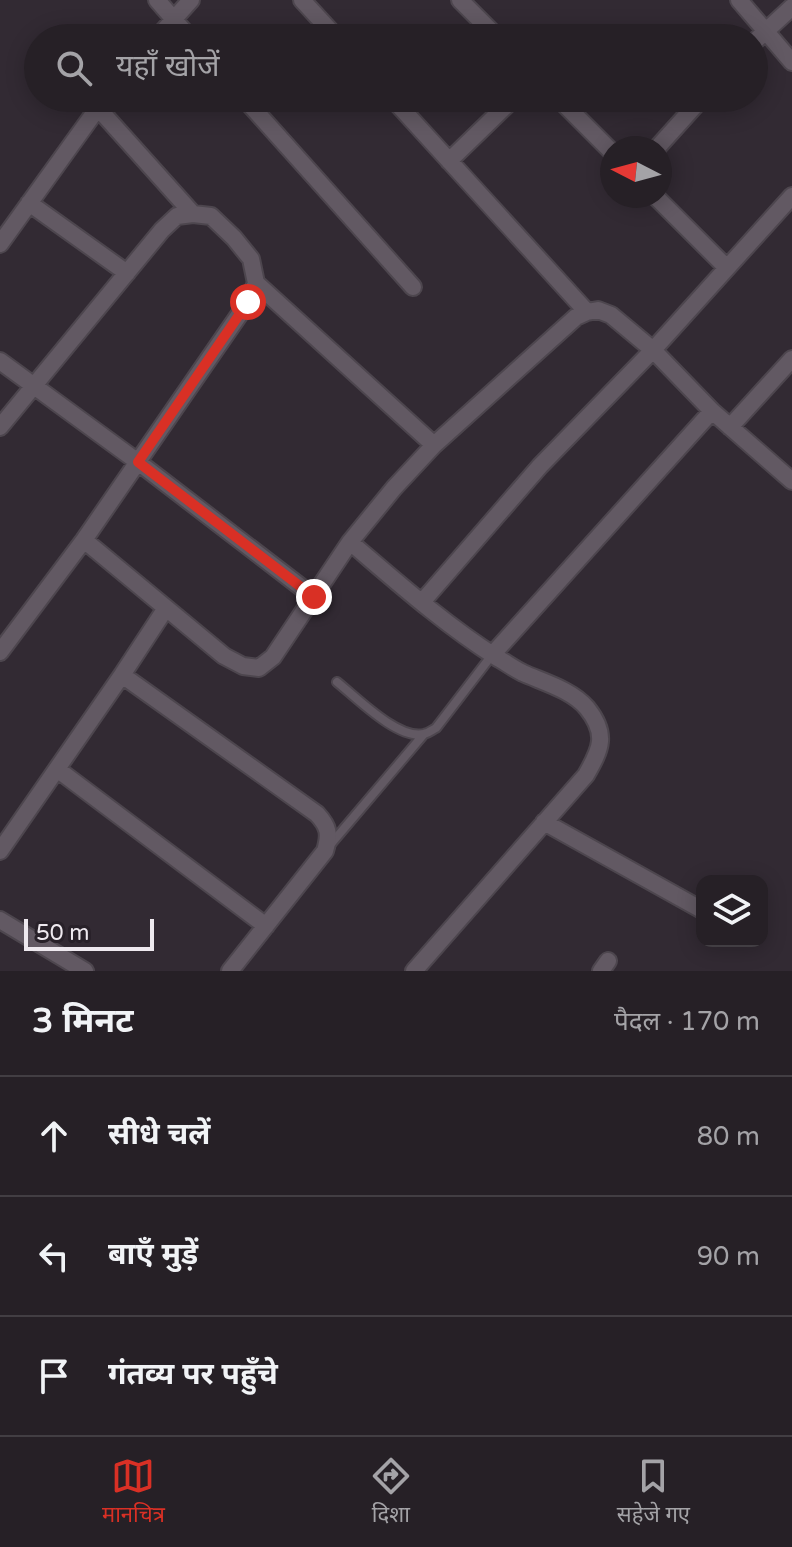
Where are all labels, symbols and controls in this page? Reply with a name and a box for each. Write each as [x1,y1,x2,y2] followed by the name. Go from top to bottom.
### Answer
[24,24,768,112] search box
[52,46,96,90] icon: search
[116,48,219,85] text: यहाँ खोजें
[600,136,672,208] north arrow
[230,284,266,320] route start
[296,579,332,615] route end
[696,875,768,947] map controls
[696,875,768,947] button: layers
[24,915,154,951] scale bar
[36,920,90,946] text: 50 m
[32,1001,134,1042] text: 3 मिनट
[614,1006,760,1037] text: पैदल · 170 m
[32,1114,76,1158] icon: ahead
[108,1116,210,1153] text: सीधे चलें
[697,1121,760,1152] text: 80 m
[32,1234,76,1278] icon: left
[108,1236,198,1273] text: बाएँ मुड़ें
[697,1241,760,1272] text: 90 m
[32,1354,76,1398] icon: arrive
[108,1356,278,1393] text: गंतव्य पर पहुँचे
[102,1454,165,1531] tab: मानचित्र
[369,1454,413,1531] tab: दिशा
[617,1454,690,1531] tab: सहेजे गए

